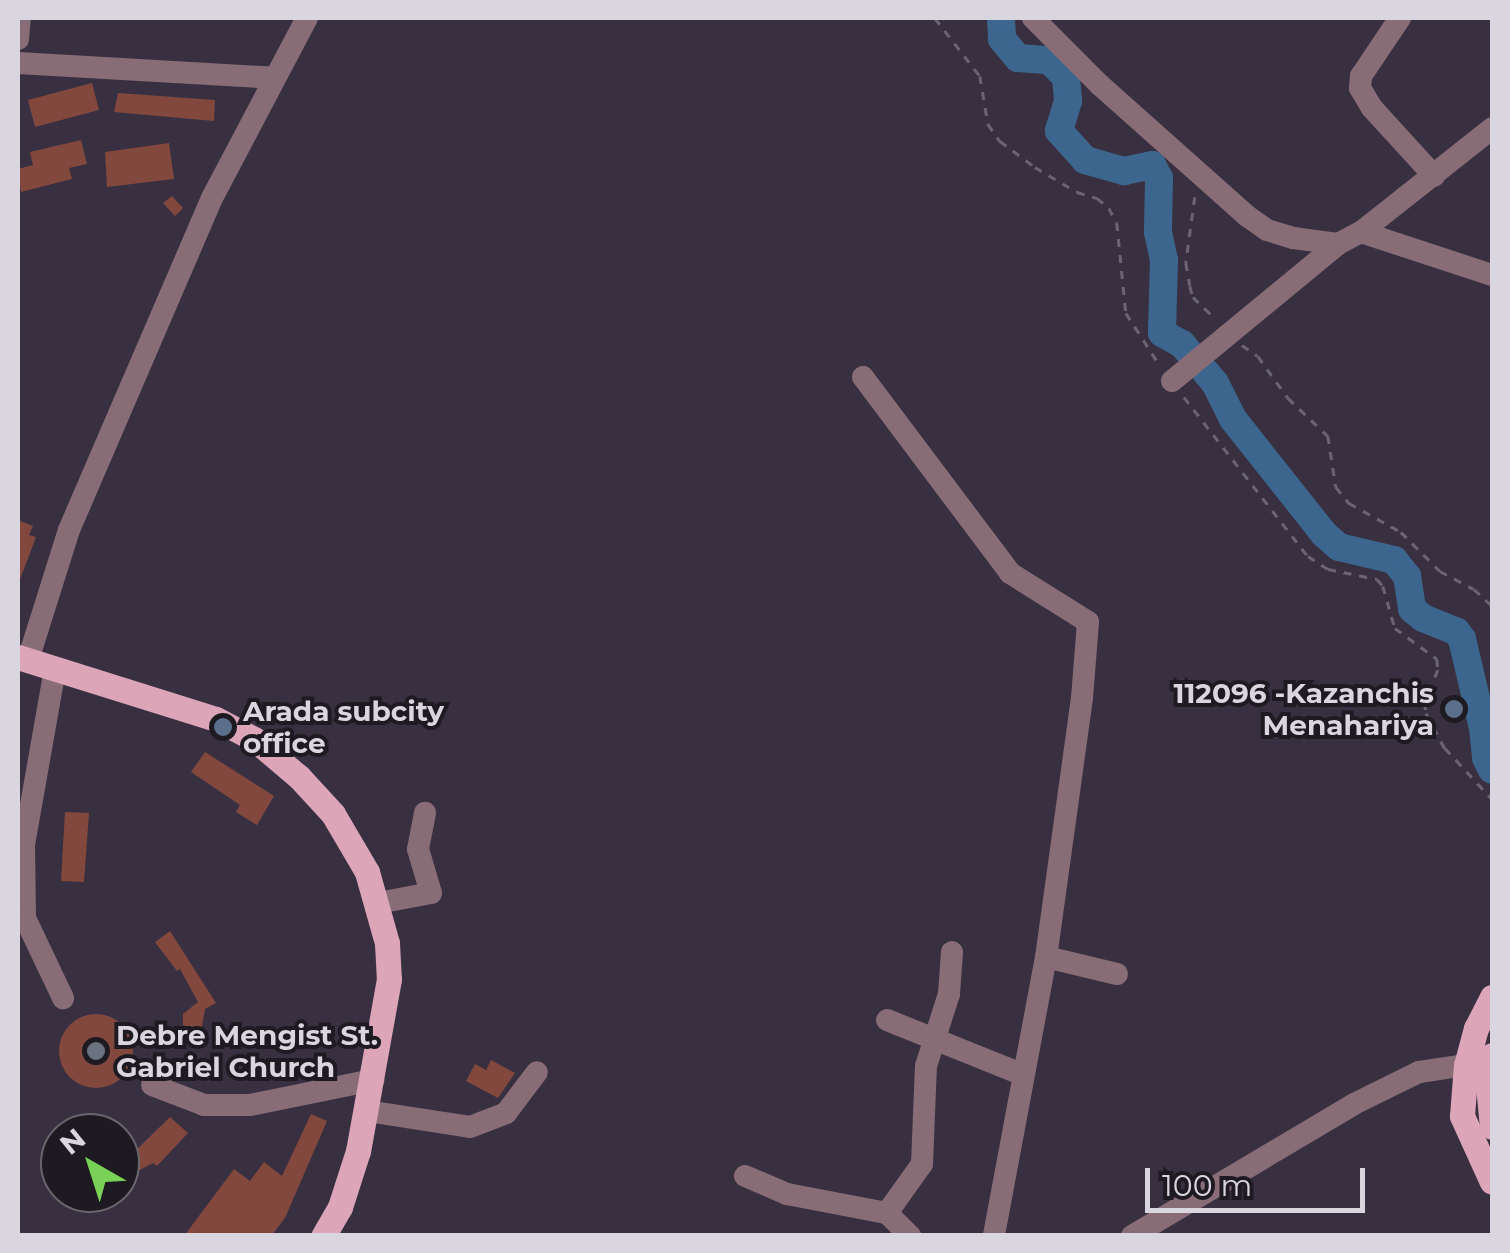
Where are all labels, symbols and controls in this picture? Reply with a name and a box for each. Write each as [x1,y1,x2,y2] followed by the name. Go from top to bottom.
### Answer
[1173,676,1434,742] place label: 112096 -Kazanchis Menahariya
[243,694,444,760] place label: Arada subcity office
[1443,698,1465,720] marker: 112096 -Kazanchis Menahariya
[212,716,234,738] marker: Arada subcity office
[116,1018,378,1084] place label: Debre Mengist St. Gabriel Church
[85,1040,107,1062] marker: Debre Mengist St. Gabriel Church
[40,1113,140,1213] north arrow
[53,1121,92,1162] text: N
[1150,1148,1370,1210] scale bar
[1162,1167,1252,1204] text: 100 m

